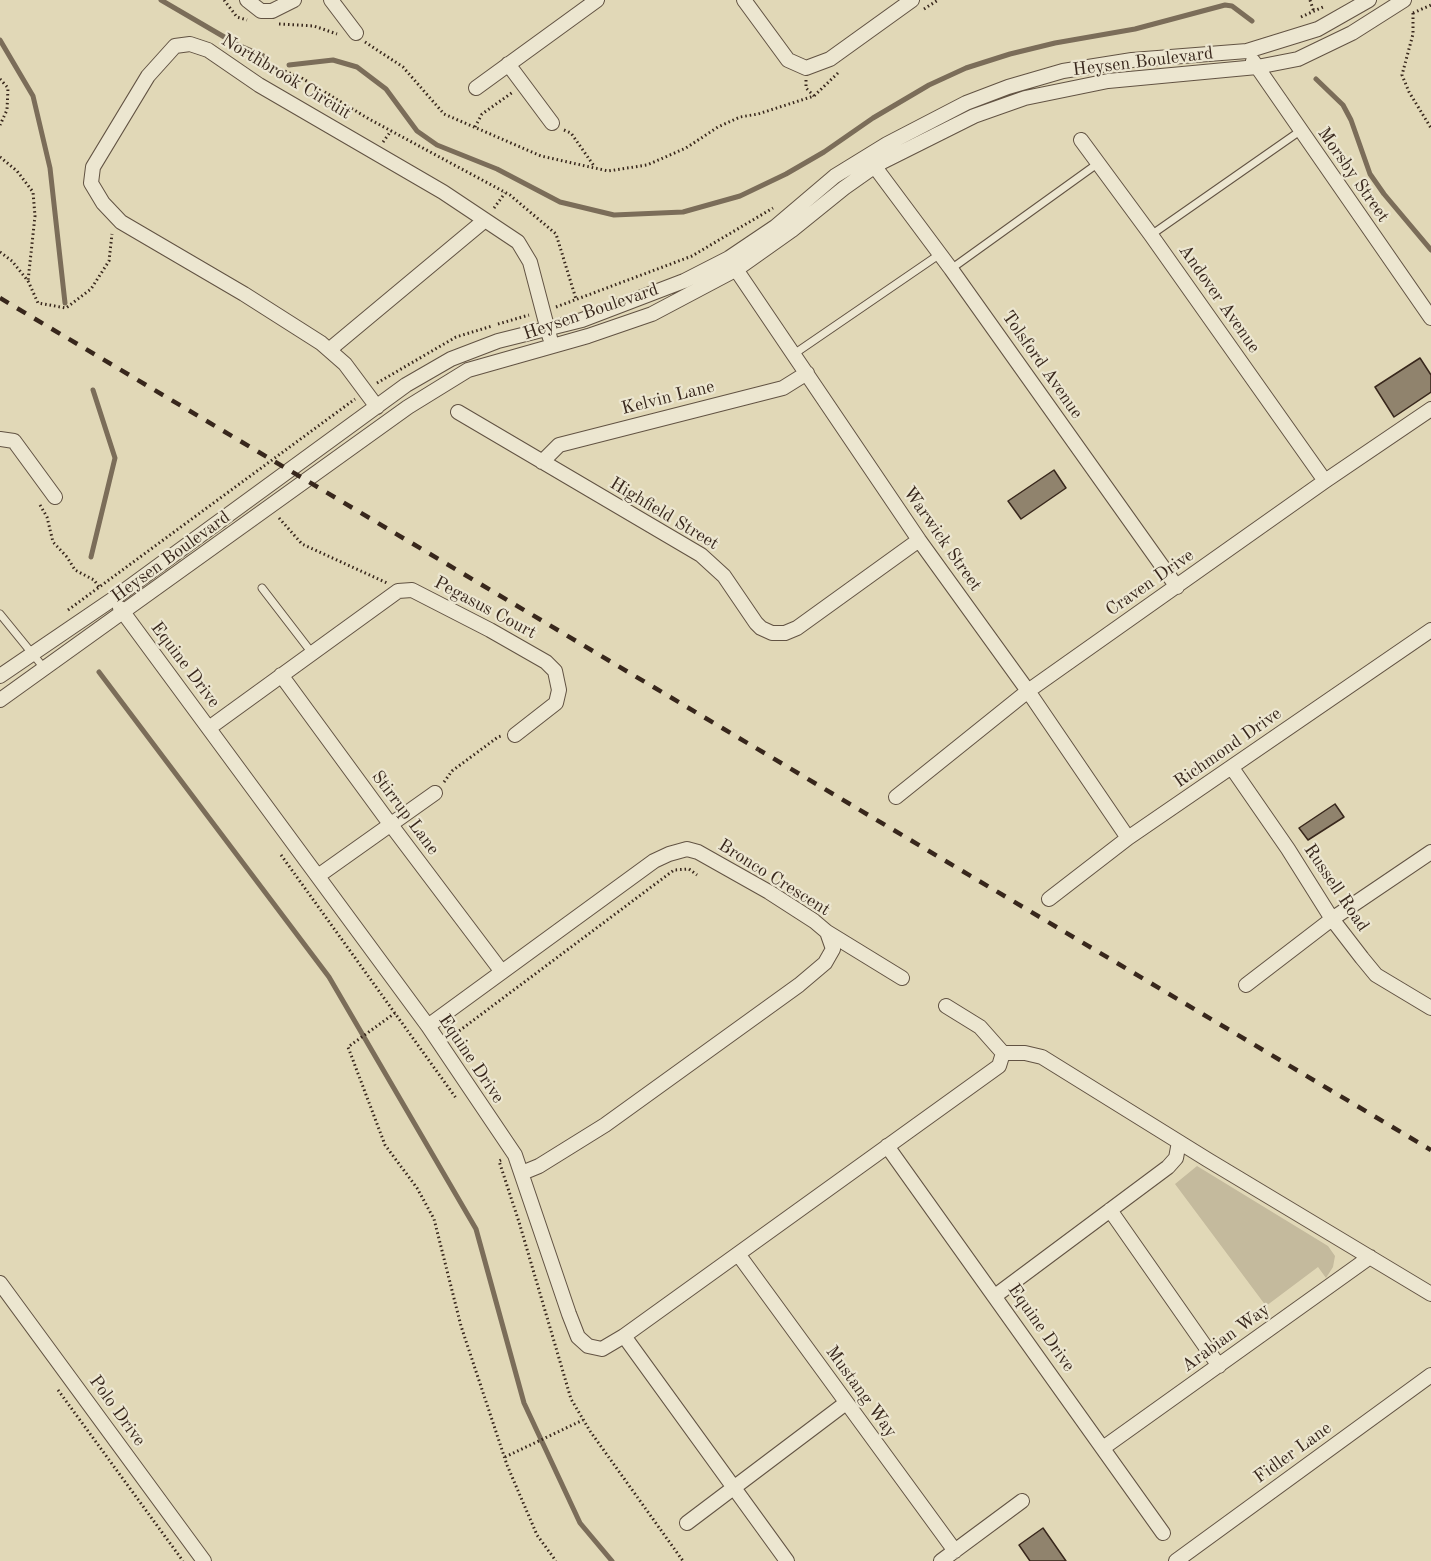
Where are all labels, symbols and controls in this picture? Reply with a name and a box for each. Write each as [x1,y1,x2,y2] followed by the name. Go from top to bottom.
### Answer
[217,30,355,124] street label: Northbrook Circuit
[1071,43,1215,81] street label: Heysen Boulevard
[1312,123,1394,227] street label: Morsby Street
[1174,241,1264,357] street label: Andover Avenue
[521,279,661,345] street label: Heysen Boulevard
[997,307,1087,423] street label: Tolsford Avenue
[619,376,717,420] street label: Kelvin Lane
[606,473,722,555] street label: Highfield Street
[898,482,986,596] street label: Warwick Street
[107,507,235,607] street label: Heysen Boulevard
[1102,545,1198,621] street label: Craven Drive
[430,572,540,644] street label: Pegasus Court
[146,618,224,712] street label: Equine Drive
[1170,703,1286,793] street label: Richmond Drive
[366,767,444,859] street label: Stirrup Lane
[714,835,834,921] street label: Bronco Crescent
[1299,840,1373,936] street label: Russell Road
[433,1011,509,1107] street label: Equine Drive
[1003,1280,1079,1376] street label: Equine Drive
[1178,1299,1274,1377] street label: Arabian Way
[820,1342,902,1442] street label: Mustang Way
[84,1371,150,1451] street label: Polo Drive
[1250,1418,1336,1488] street label: Fidler Lane

